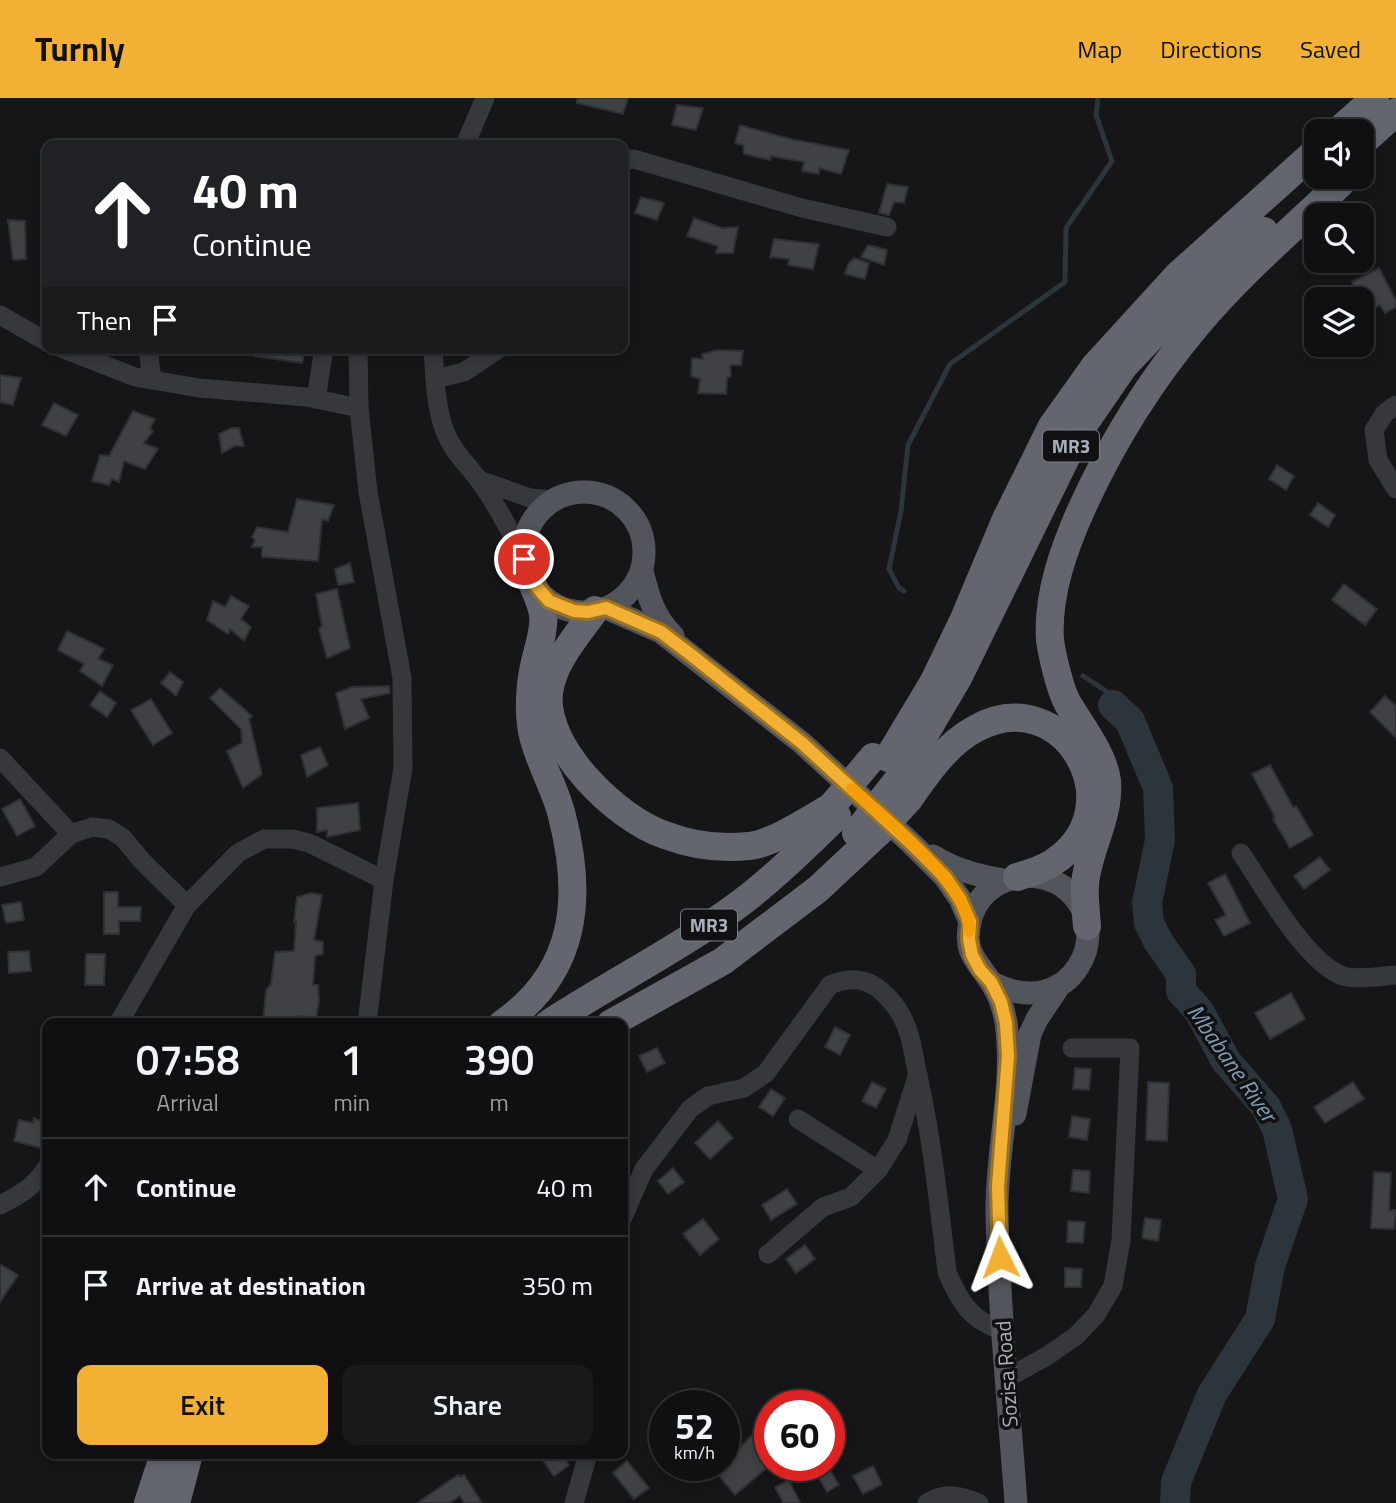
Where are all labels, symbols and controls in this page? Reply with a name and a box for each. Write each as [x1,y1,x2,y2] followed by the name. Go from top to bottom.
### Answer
[35,24,125,74] text: Turnly
[1077,31,1122,67] text: Map
[1160,31,1262,67] text: Directions
[1300,31,1361,67] text: Saved
[1304,119,1374,357] map controls
[1304,119,1374,189] button: sound
[192,152,299,227] text: 40 m
[77,168,168,259] icon: ahead
[1304,203,1374,273] button: search
[192,220,312,268] text: Continue
[1304,287,1374,357] button: layers
[77,301,132,340] text: Then
[146,301,184,339] icon: arrive
[1043,430,1099,462] road number: MR3
[494,529,554,589] pin
[505,540,543,578] icon: arrive
[681,910,737,940] road number: MR3
[1179,997,1288,1131] water label: Mbabane River
[136,1027,240,1091] text: 07:58
[340,1027,364,1091] text: 1
[464,1027,534,1091] text: 390
[157,1085,219,1120] text: Arrival
[333,1085,370,1120] text: min
[489,1085,509,1120] text: m
[77,1168,115,1206] icon: ahead
[136,1168,236,1207] text: Continue
[536,1168,593,1207] text: 40 m
[963,1220,1037,1294] position arrow
[77,1266,115,1304] icon: arrive
[136,1266,366,1305] text: Arrive at destination
[522,1266,593,1305] text: 350 m
[986,1320,1026,1429] street label: Sozisa Road
[77,1365,328,1445] button: Exit
[342,1365,593,1445] button: Share
[754,1390,845,1481] speed limit sign: 60
[675,1399,714,1453] text: 52
[674,1439,715,1466] text: km/h

